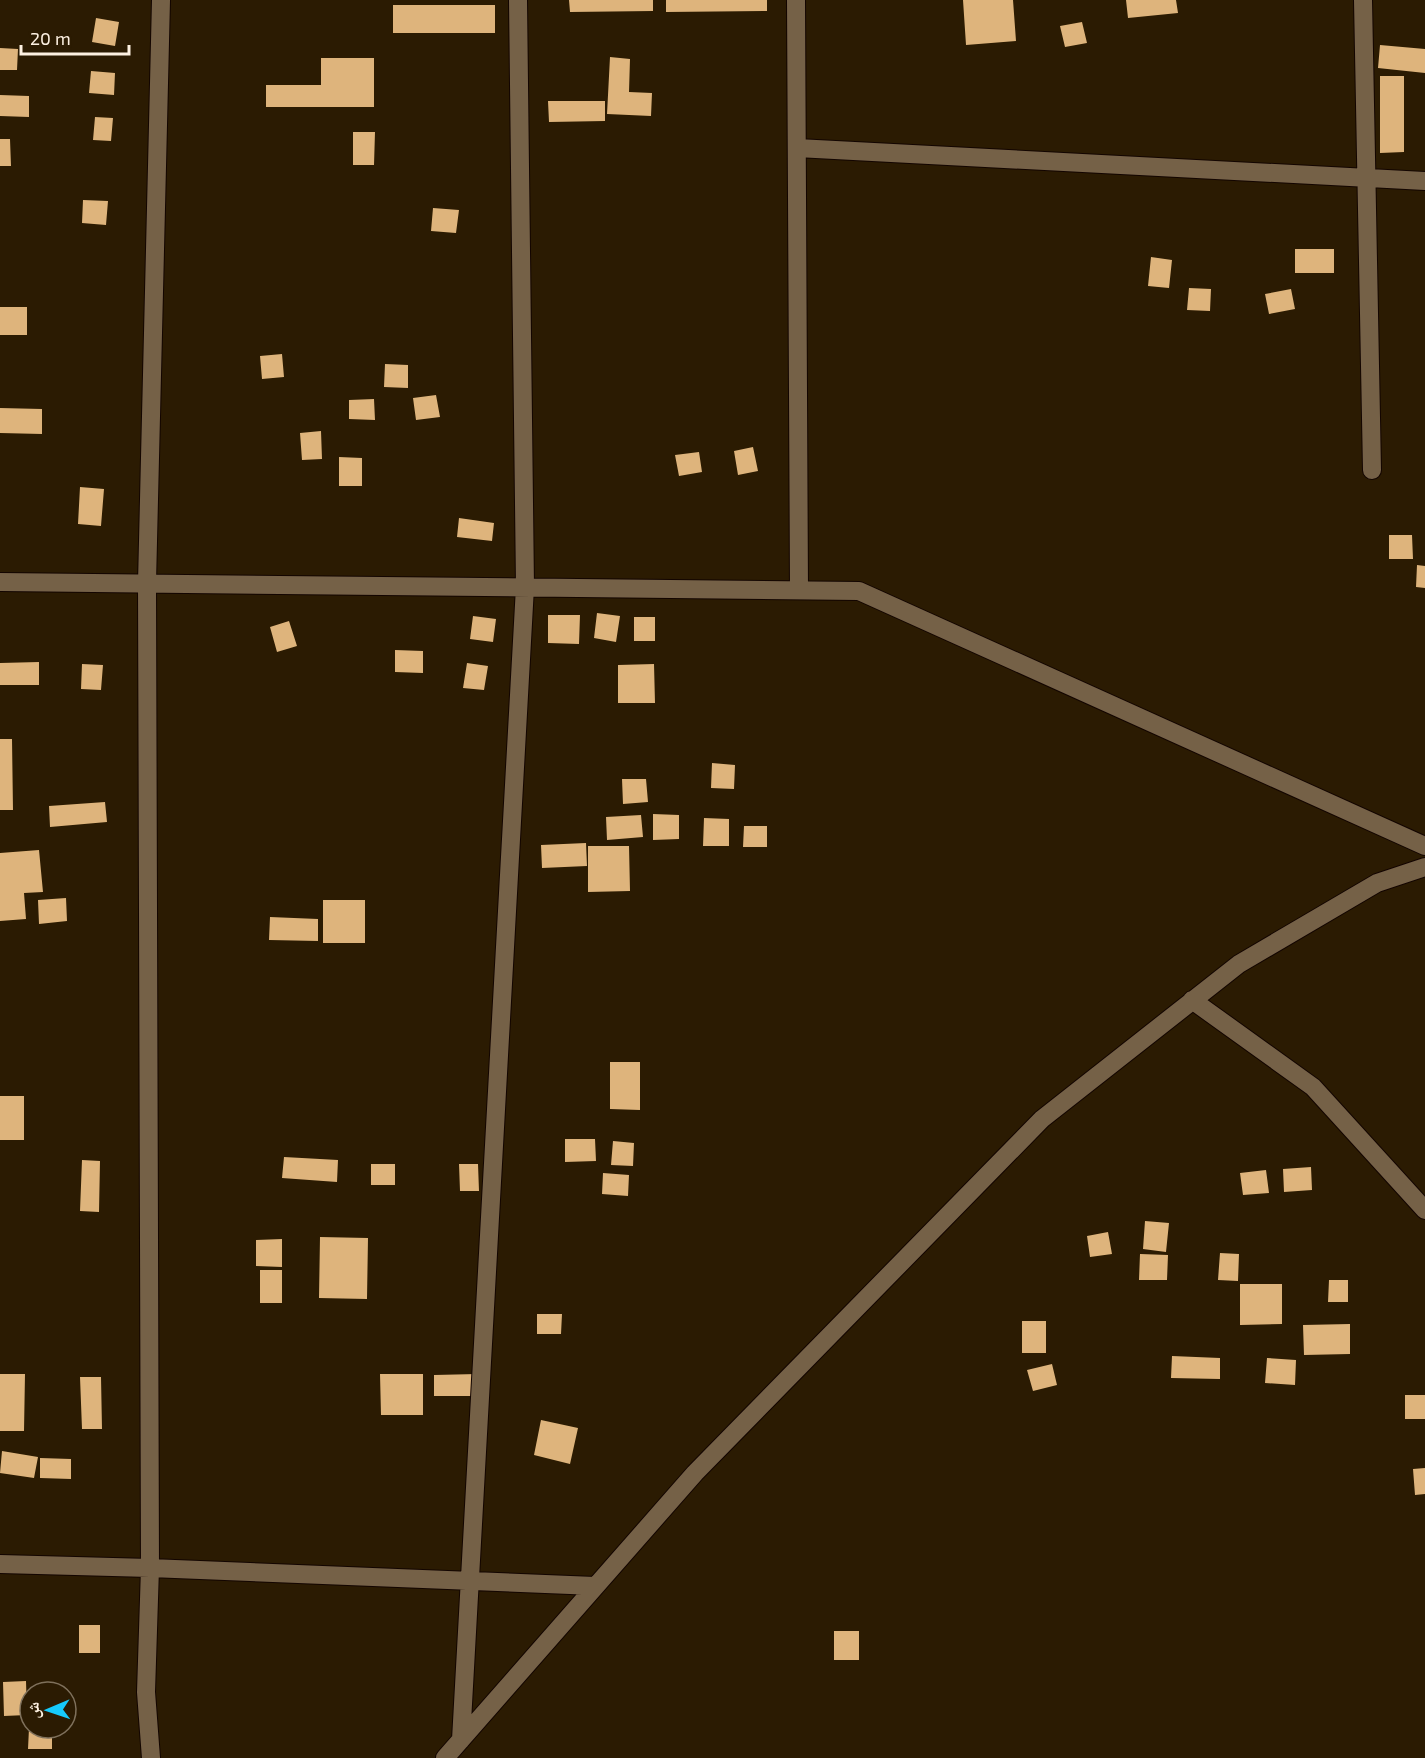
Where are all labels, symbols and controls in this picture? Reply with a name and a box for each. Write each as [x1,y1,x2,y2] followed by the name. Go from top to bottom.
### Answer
[21,18,129,56] scale bar
[30,27,71,49] text: 20 m
[18,1680,78,1740] north arrow
[23,1702,43,1719] text: ش

